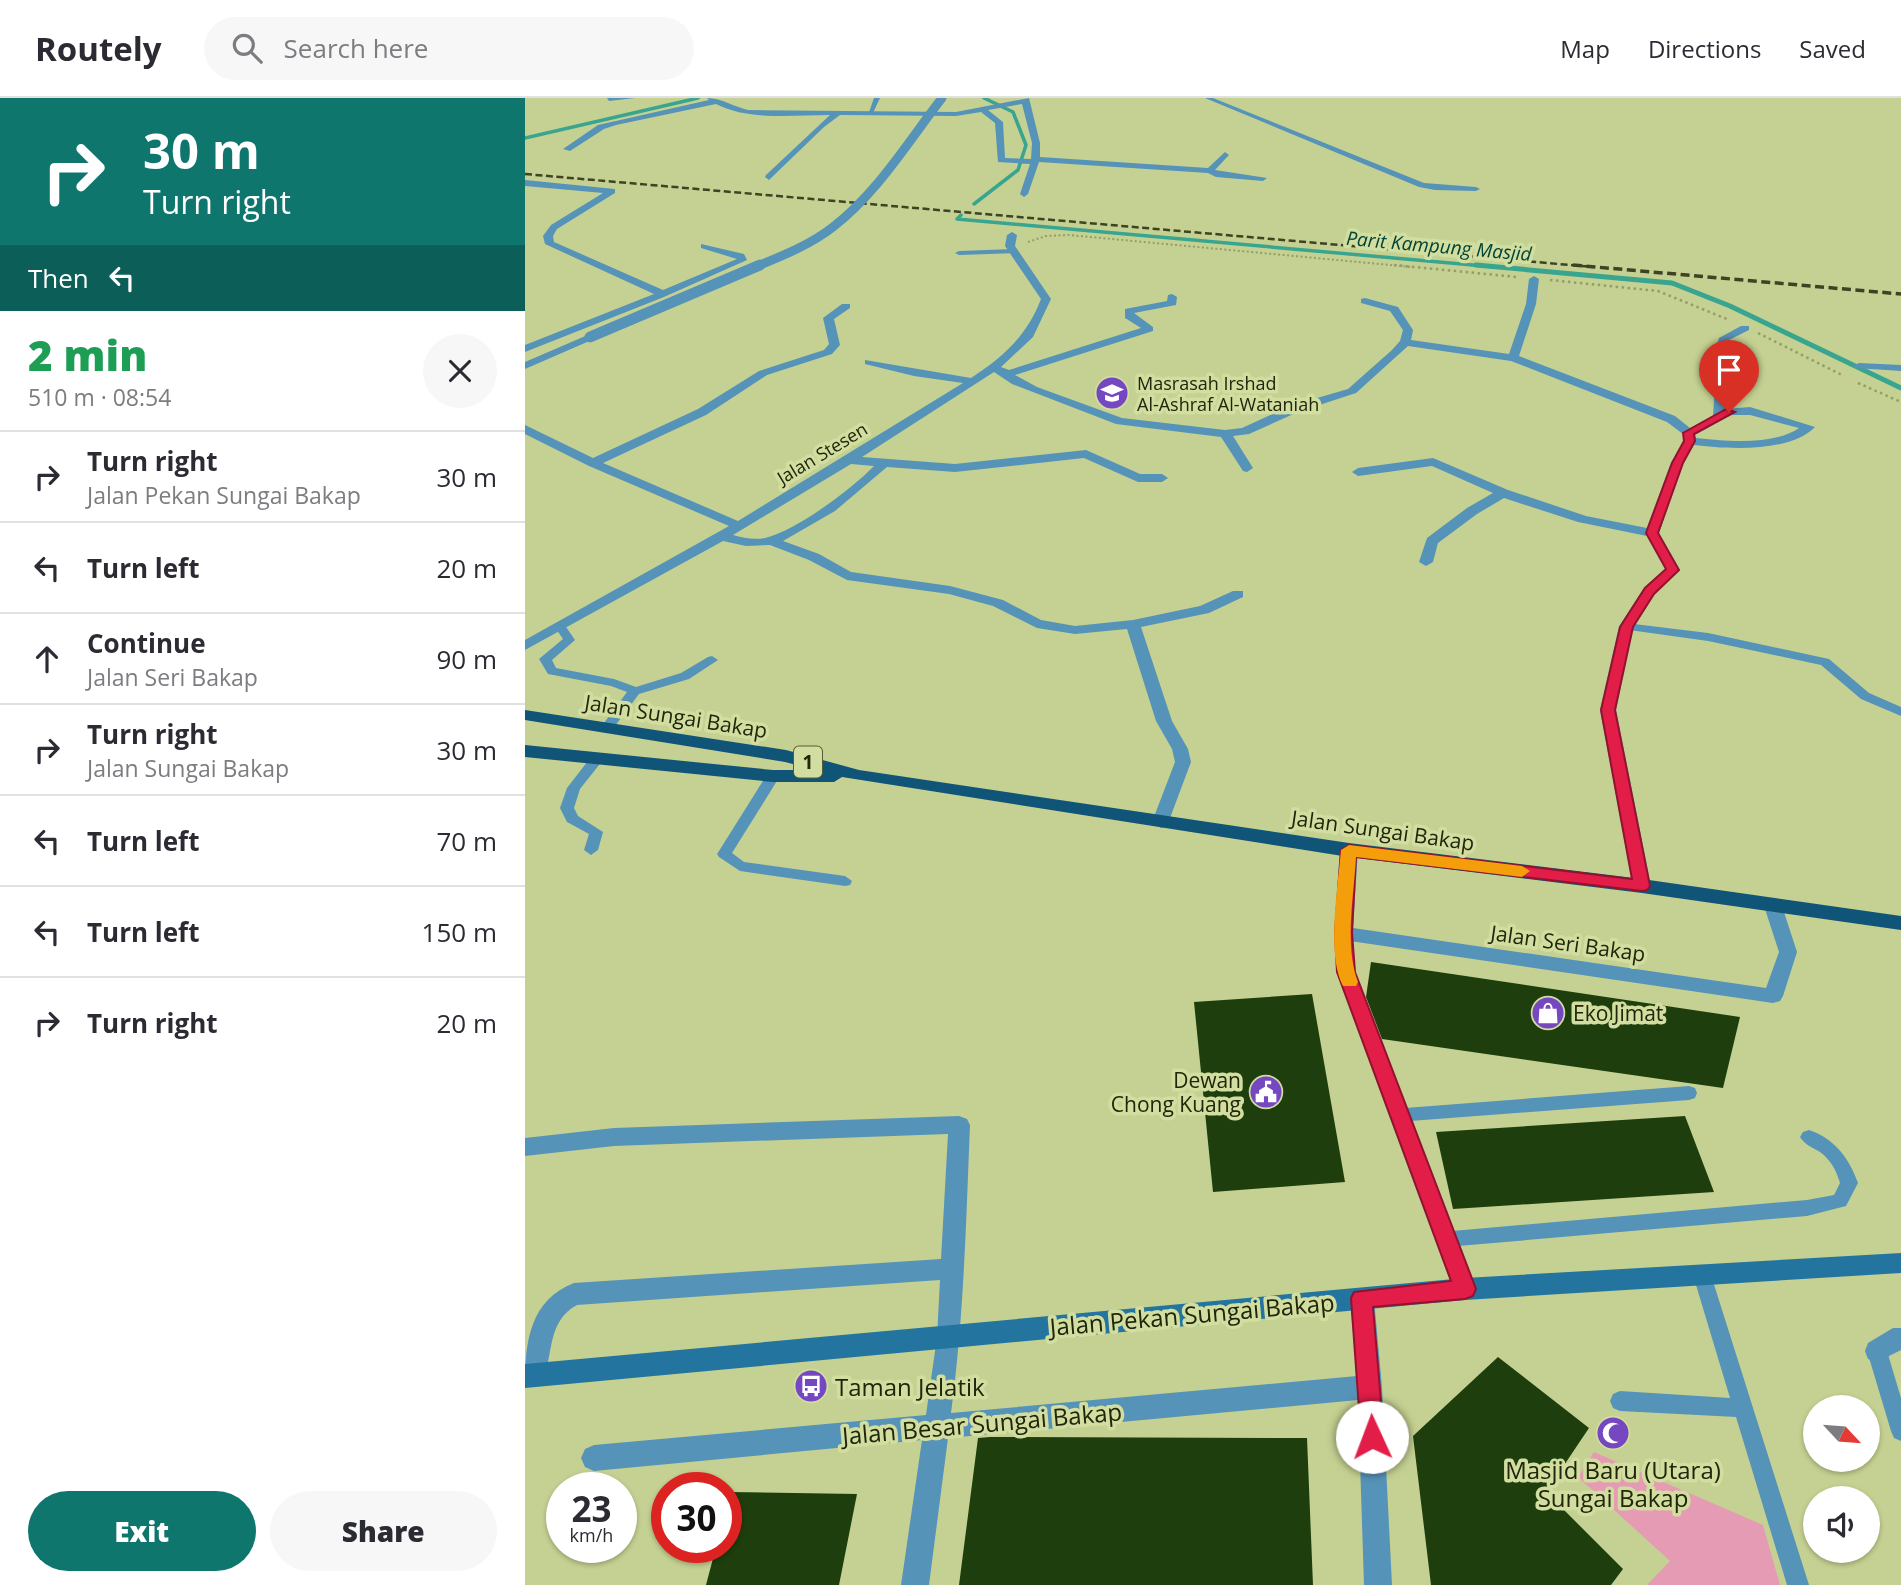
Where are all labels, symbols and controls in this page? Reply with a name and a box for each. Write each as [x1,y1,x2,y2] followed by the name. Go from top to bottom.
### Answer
[204,17,694,80] search box
[35,26,162,71] text: Routely
[228,29,266,67] icon: search
[284,30,428,66] text: Search here
[1560,32,1610,65] text: Map
[1648,32,1761,65] text: Directions
[1799,32,1866,65] text: Saved
[143,117,260,183] text: 30 m
[28,126,119,217] icon: right
[143,180,291,223] text: Turn right
[1345,225,1534,267] water label: Parit Kampung Masjid
[103,259,141,297] icon: left
[28,260,89,296] text: Then
[28,326,147,383] text: 2 min
[423,334,497,408] button: close
[1699,340,1759,412] pin
[1710,351,1748,389] icon: arrive
[1137,371,1319,416] place label: Masrasah Irshad Al-Ashraf Al-Wataniah
[1093,374,1131,412] school or university icon: Masrasah Irshad Al-Ashraf Al-Wataniah
[28,381,171,413] text: 510 m · 08:54
[771,417,872,490] street label: Jalan Stesen
[87,443,218,479] text: Turn right
[28,458,66,496] icon: right
[436,459,497,495] text: 30 m
[87,479,361,511] text: Jalan Pekan Sungai Bakap
[28,549,66,587] icon: left
[87,550,199,586] text: Turn left
[436,550,497,586] text: 20 m
[87,625,206,661] text: Continue
[28,640,66,678] icon: ahead
[436,641,497,677] text: 90 m
[87,661,258,693] text: Jalan Seri Bakap
[581,687,769,744] street label: Jalan Sungai Bakap
[87,716,218,752] text: Turn right
[28,731,66,769] icon: right
[436,732,497,768] text: 30 m
[794,747,822,778] road number: 1
[87,752,289,784] text: Jalan Sungai Bakap
[1288,803,1476,857] street label: Jalan Sungai Bakap
[28,822,66,860] icon: left
[87,823,199,859] text: Turn left
[436,823,497,859] text: 70 m
[28,913,66,951] icon: left
[87,914,199,950] text: Turn left
[422,914,497,950] text: 150 m
[1487,918,1647,968] street label: Jalan Seri Bakap
[1529,994,1567,1032] shop icon: Eko Jimat
[1573,999,1663,1027] place label: Eko Jimat
[28,1004,66,1042] icon: right
[87,1005,218,1041] text: Turn right
[436,1005,497,1041] text: 20 m
[1111,1066,1241,1118] place label: Dewan Chong Kuang
[1247,1073,1285,1111] public building icon: Dewan Chong Kuang
[1046,1285,1336,1343] street label: Jalan Pekan Sungai Bakap
[792,1367,830,1405] bus stop icon: Taman Jelatik
[835,1370,985,1403] place label: Taman Jelatik
[839,1394,1123,1452] street label: Jalan Besar Sungai Bakap
[1803,1395,1879,1472] north arrow
[1803,1395,1880,1563] map controls
[1335,1400,1409,1474] position arrow
[1594,1414,1632,1452] mosque icon: Masjid Baru (Utara) Sungai Bakap
[1505,1453,1721,1514] place label: Masjid Baru (Utara) Sungai Bakap
[651,1472,742,1563] speed limit sign: 30
[571,1485,612,1532] text: 23
[1803,1486,1880,1563] button: sound
[28,1491,256,1571] button: Exit
[270,1491,497,1571] button: Share
[570,1523,613,1547] text: km/h

